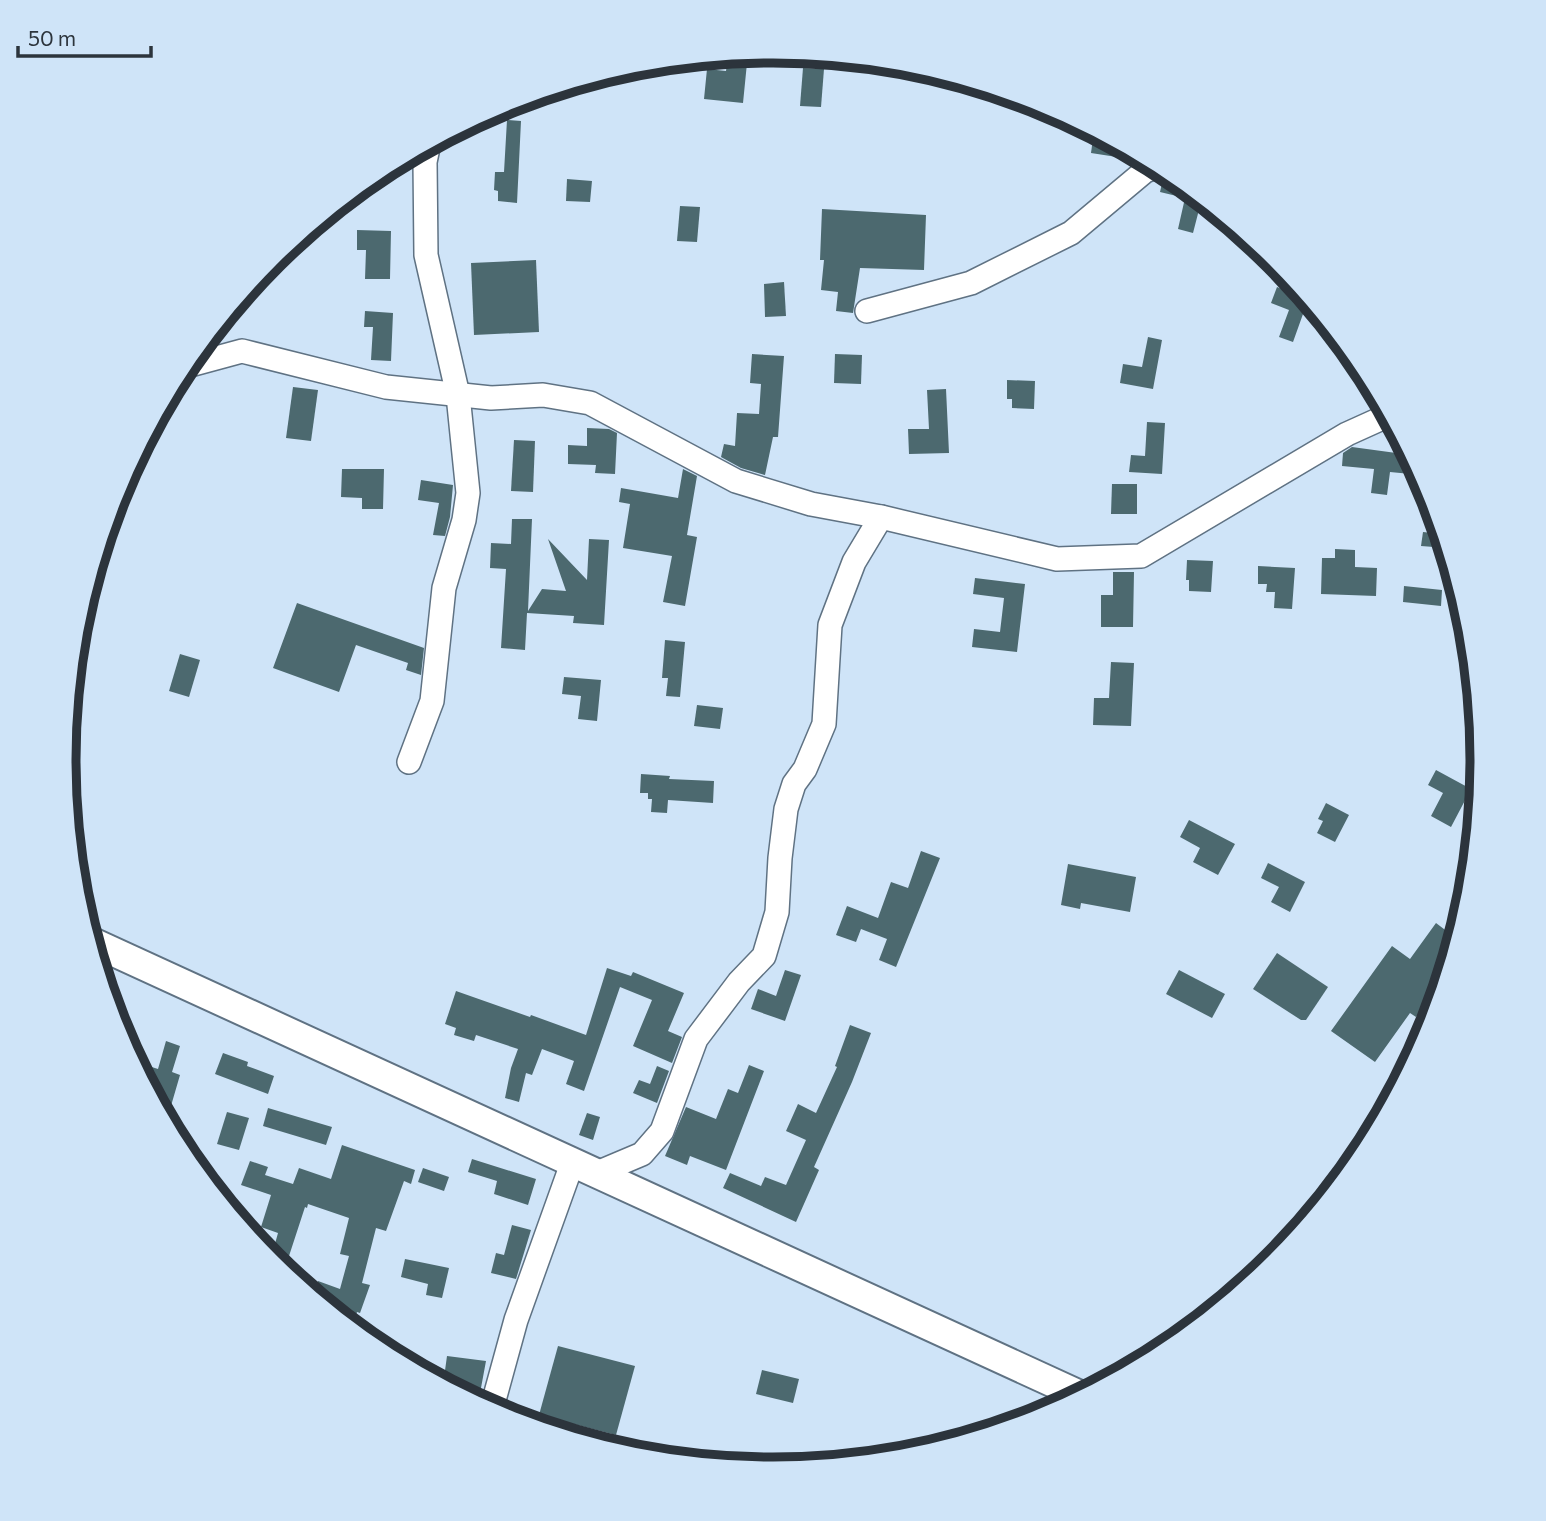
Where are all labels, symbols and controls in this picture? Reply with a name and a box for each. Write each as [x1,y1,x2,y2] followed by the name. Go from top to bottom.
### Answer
[18,14,150,58] scale bar
[28,25,76,50] text: 50 m

